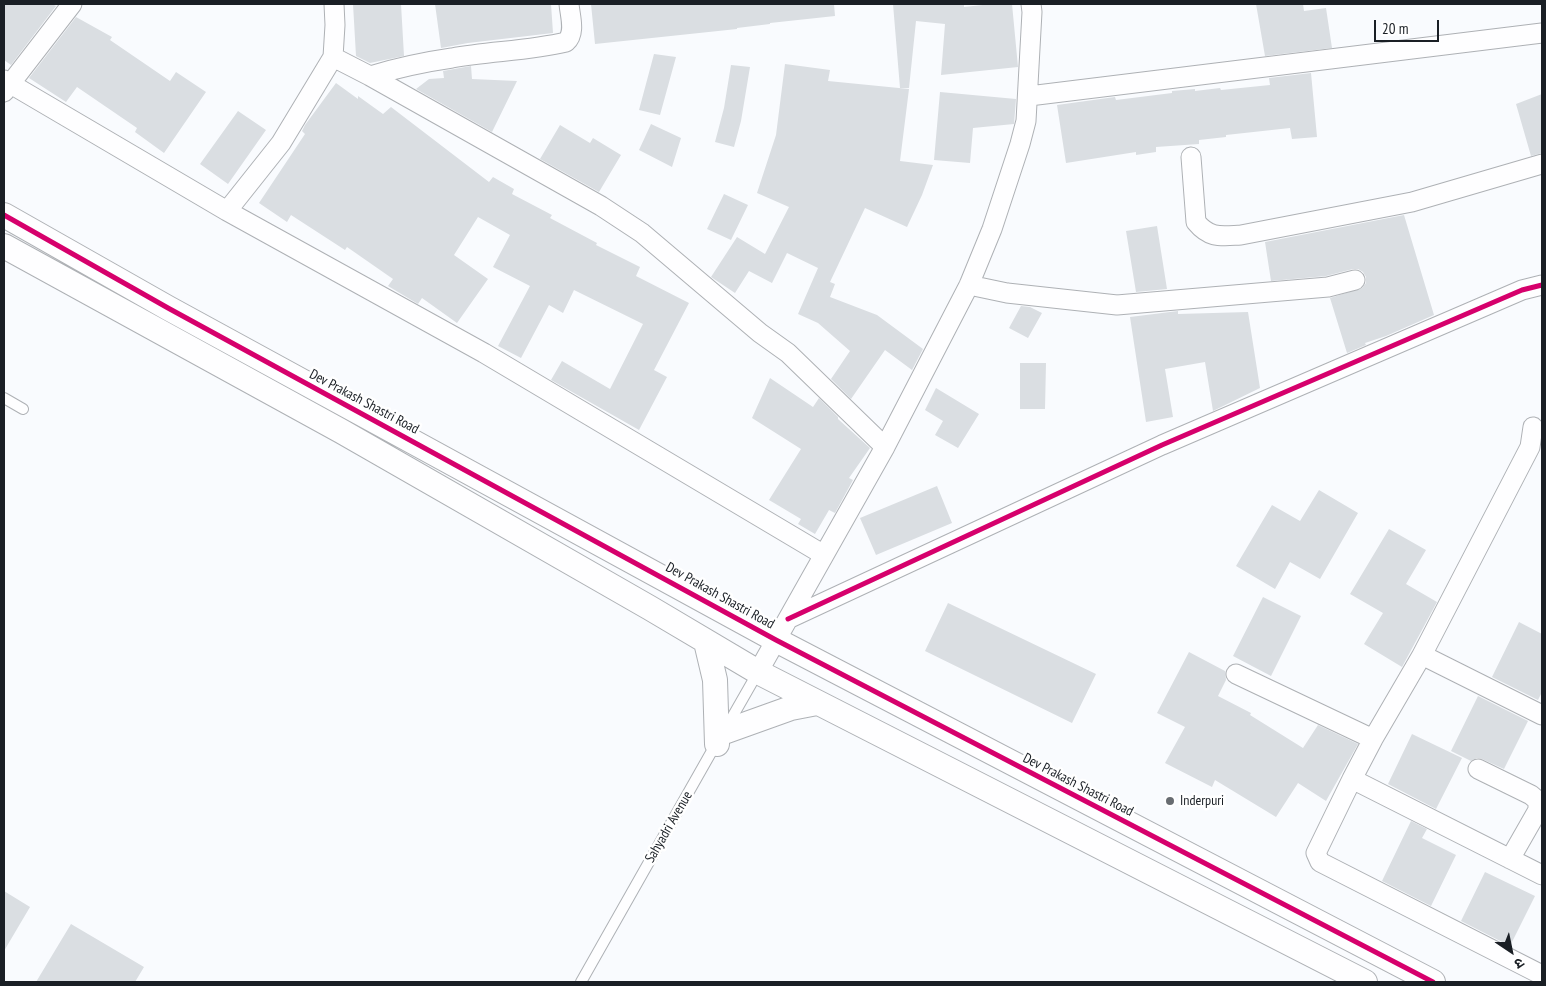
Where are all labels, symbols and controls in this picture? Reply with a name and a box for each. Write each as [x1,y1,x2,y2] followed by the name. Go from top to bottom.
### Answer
[1376,10,1441,42] scale bar
[1382,19,1408,38] text: 20 m
[306,366,422,438] street label: Dev Prakash Shastri Road
[663,559,777,633] street label: Dev Prakash Shastri Road
[1020,750,1136,820] street label: Dev Prakash Shastri Road
[642,788,696,866] street label: Sahyadri Avenue
[1180,793,1224,809] place label: Inderpuri
[1164,795,1176,807] marker: Inderpuri
[1486,926,1536,976] north arrow
[1511,954,1528,973] text: उ

